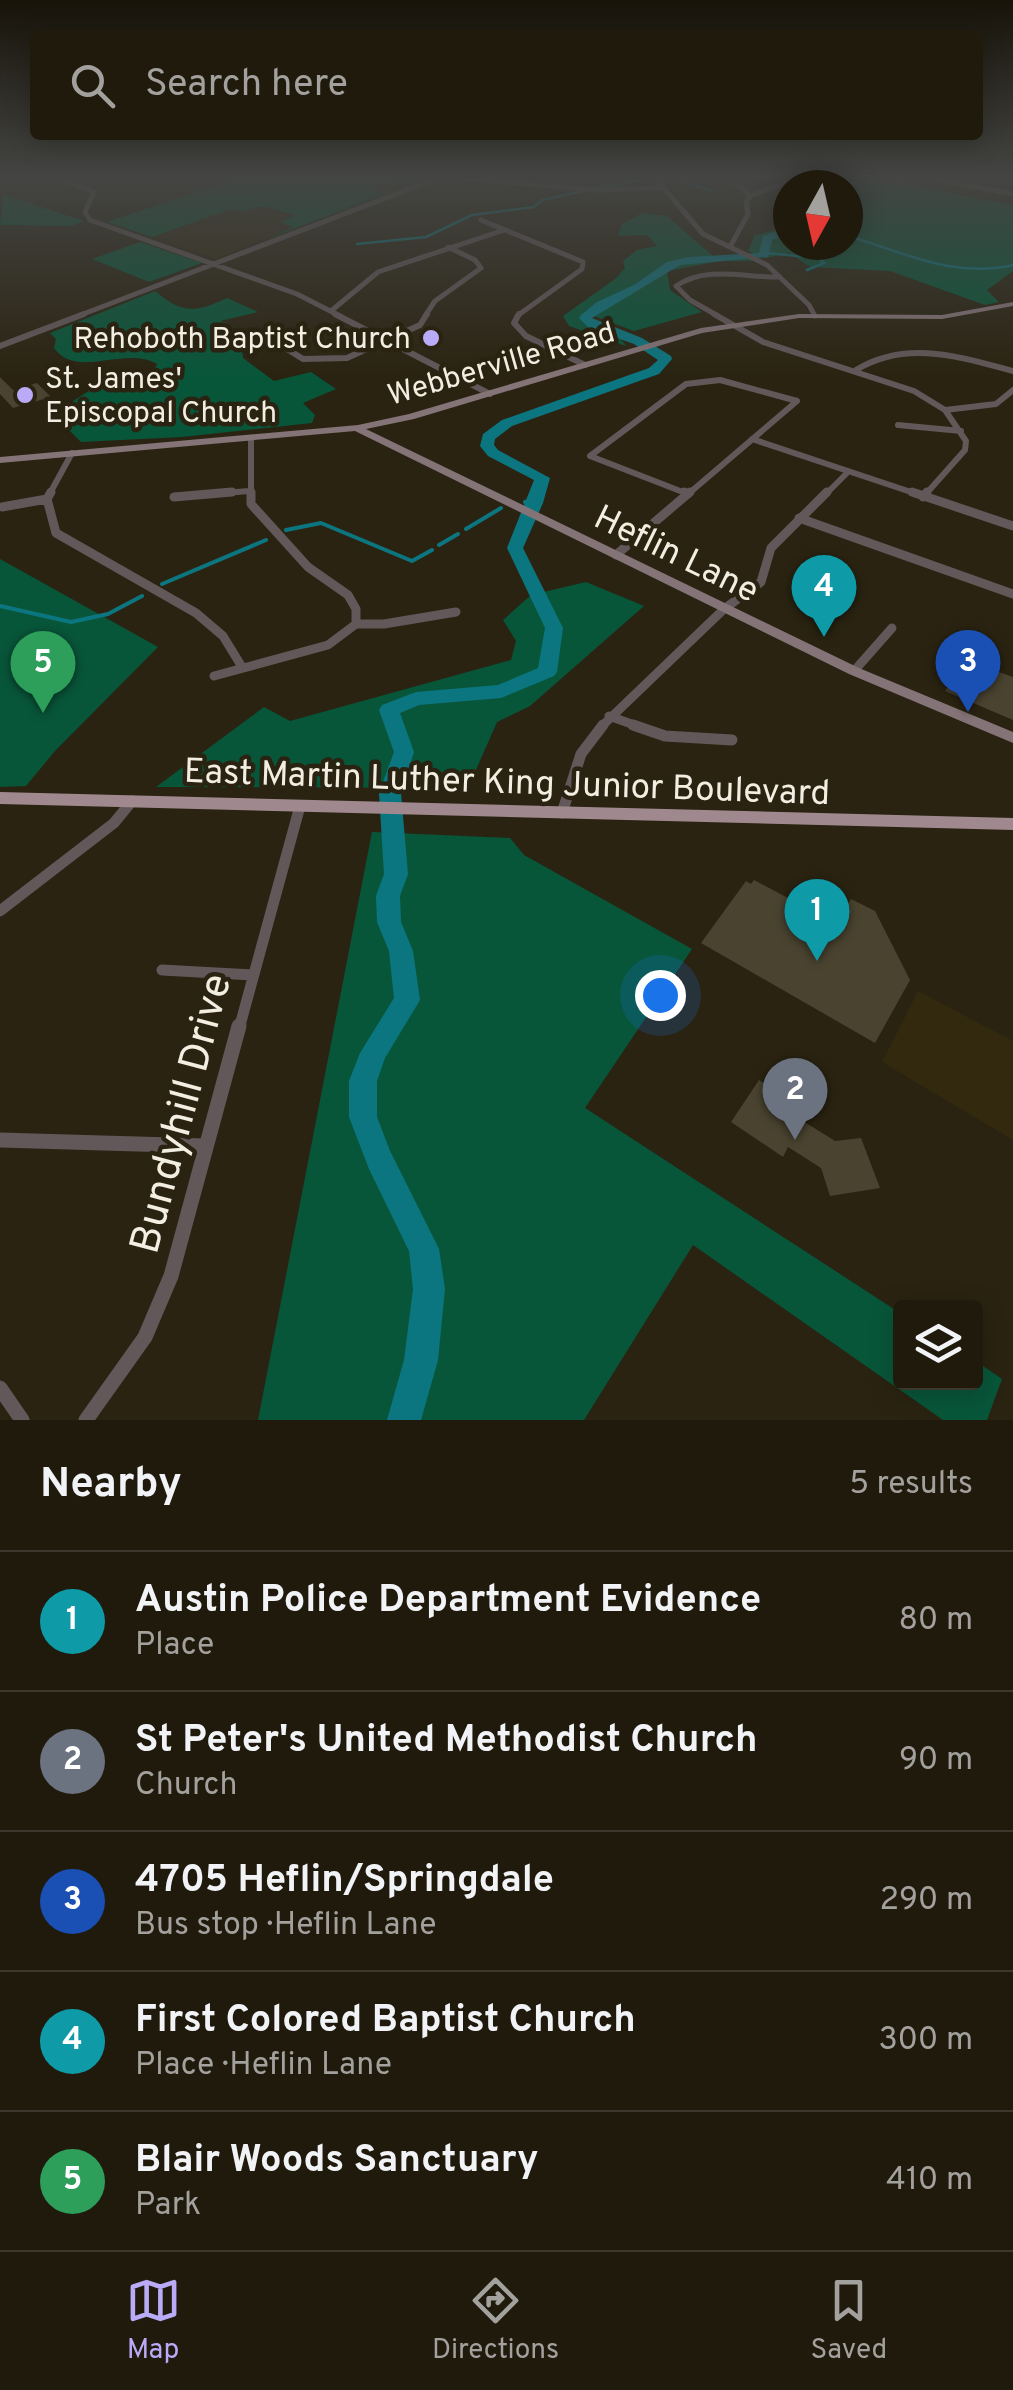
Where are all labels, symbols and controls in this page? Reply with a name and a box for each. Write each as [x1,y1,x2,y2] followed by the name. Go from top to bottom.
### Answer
[30,30,983,140] search box
[65,58,120,113] icon: search
[145,61,348,110] text: Search here
[773,170,863,260] north arrow
[384,315,620,416] street label: Webberville Road
[74,322,411,359] place label: Rehoboth Baptist Church
[420,327,442,349] marker: Rehoboth Baptist Church
[45,362,277,433] place label: St. James' Episcopal Church
[14,384,36,406] marker: St. James' Episcopal Church
[586,497,765,614] street label: Heflin Lane
[792,554,856,637] pin: 4
[10,630,76,713] pin: 5
[936,630,1000,712] pin: 3
[183,751,831,817] street label: East Martin Luther King Junior Boulevard
[784,878,850,961] pin: 1
[121,969,246,1260] street label: Bundyhill Drive
[635,970,686,1021] your location
[762,1058,828,1140] pin: 2
[893,1300,983,1390] map controls
[893,1300,983,1390] button: layers
[40,1459,182,1512] text: Nearby
[849,1465,973,1505] text: 5 results
[135,1577,761,1626] text: Austin Police Department Evidence
[66,1601,79,1641] text: 1
[899,1601,973,1641] text: 80 m
[135,1626,214,1666] text: Place
[135,1717,758,1766] text: St Peter's United Methodist Church
[63,1741,82,1781] text: 2
[899,1741,973,1781] text: 90 m
[135,1766,238,1806] text: Church
[135,1857,554,1906] text: 4705 Heflin/Springdale
[63,1881,82,1921] text: 3
[879,1881,973,1921] text: 290 m
[135,1906,436,1946] text: Bus stop · Heflin Lane
[135,1997,636,2046] text: First Colored Baptist Church
[62,2021,83,2061] text: 4
[879,2021,973,2061] text: 300 m
[135,2046,392,2086] text: Place · Heflin Lane
[135,2137,539,2186] text: Blair Woods Sanctuary
[63,2161,82,2201] text: 5
[886,2161,973,2201] text: 410 m
[135,2186,201,2226] text: Park
[126,2273,181,2369] tab: Map
[432,2273,559,2369] tab: Directions
[810,2273,887,2369] tab: Saved

